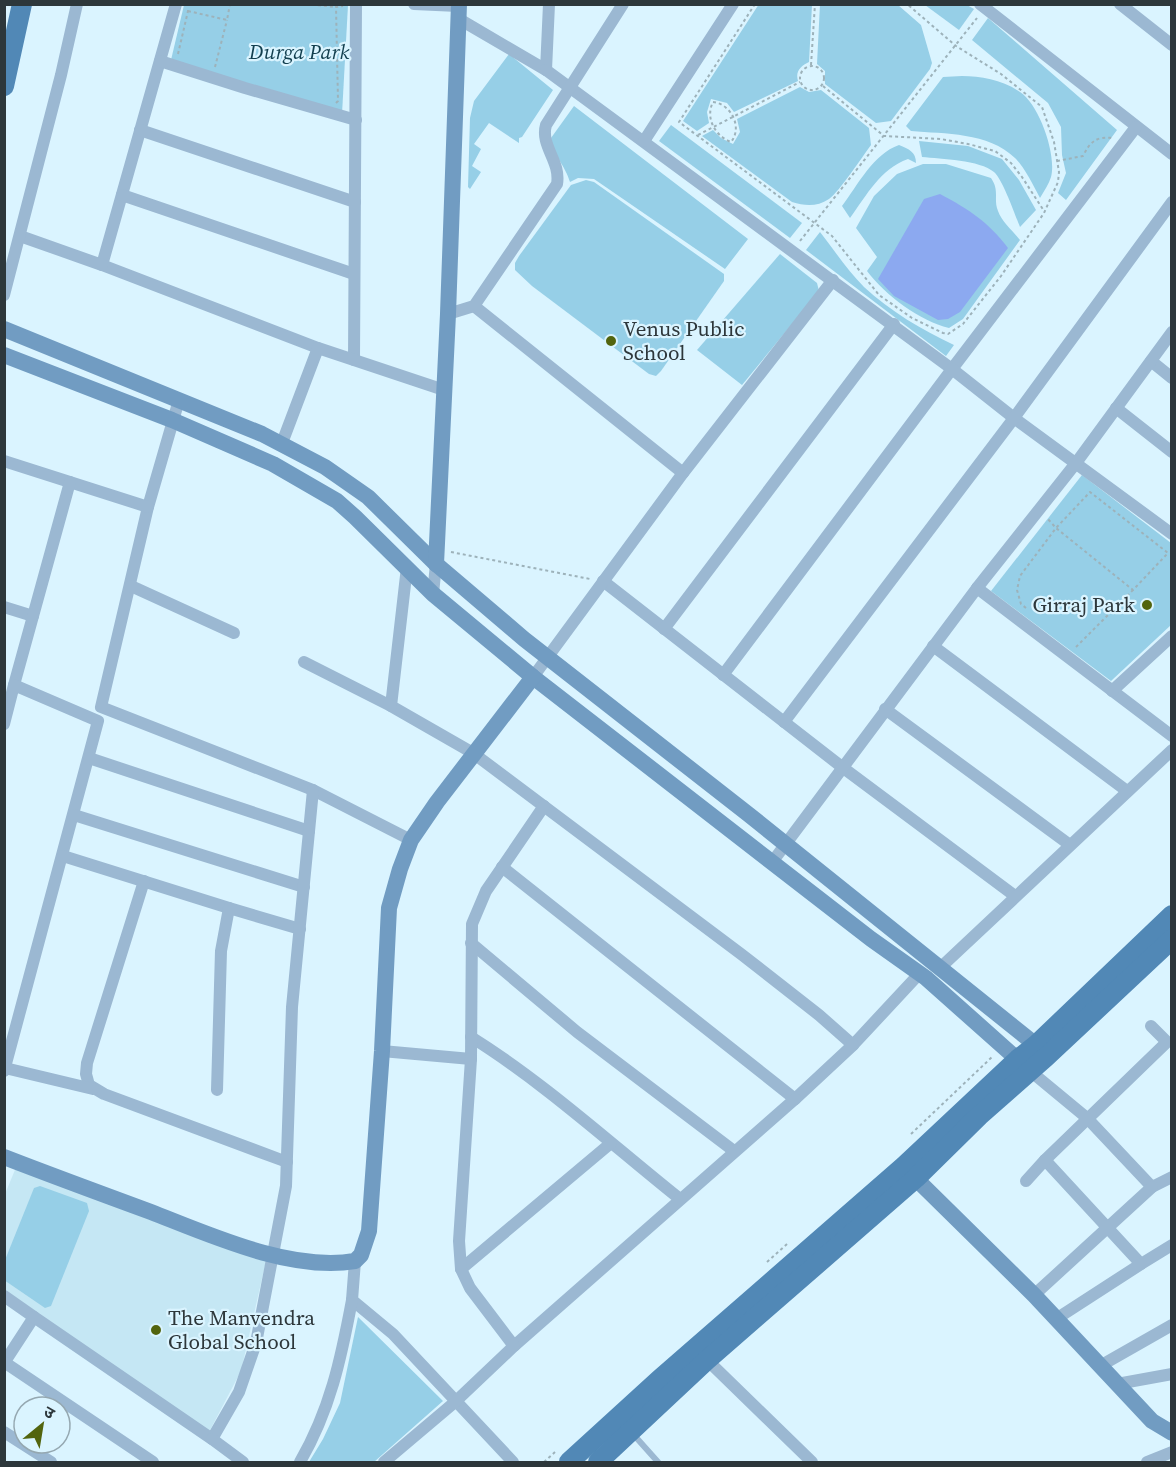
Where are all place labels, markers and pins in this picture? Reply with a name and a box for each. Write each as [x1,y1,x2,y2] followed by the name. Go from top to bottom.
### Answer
[623,314,745,367] place label: Venus Public School
[604,334,618,348] marker: Venus Public School
[1032,590,1136,619] place label: Girraj Park
[1140,598,1154,612] marker: Girraj Park
[168,1303,315,1356] place label: The Manvendra Global School
[149,1323,163,1337] marker: The Manvendra Global School

